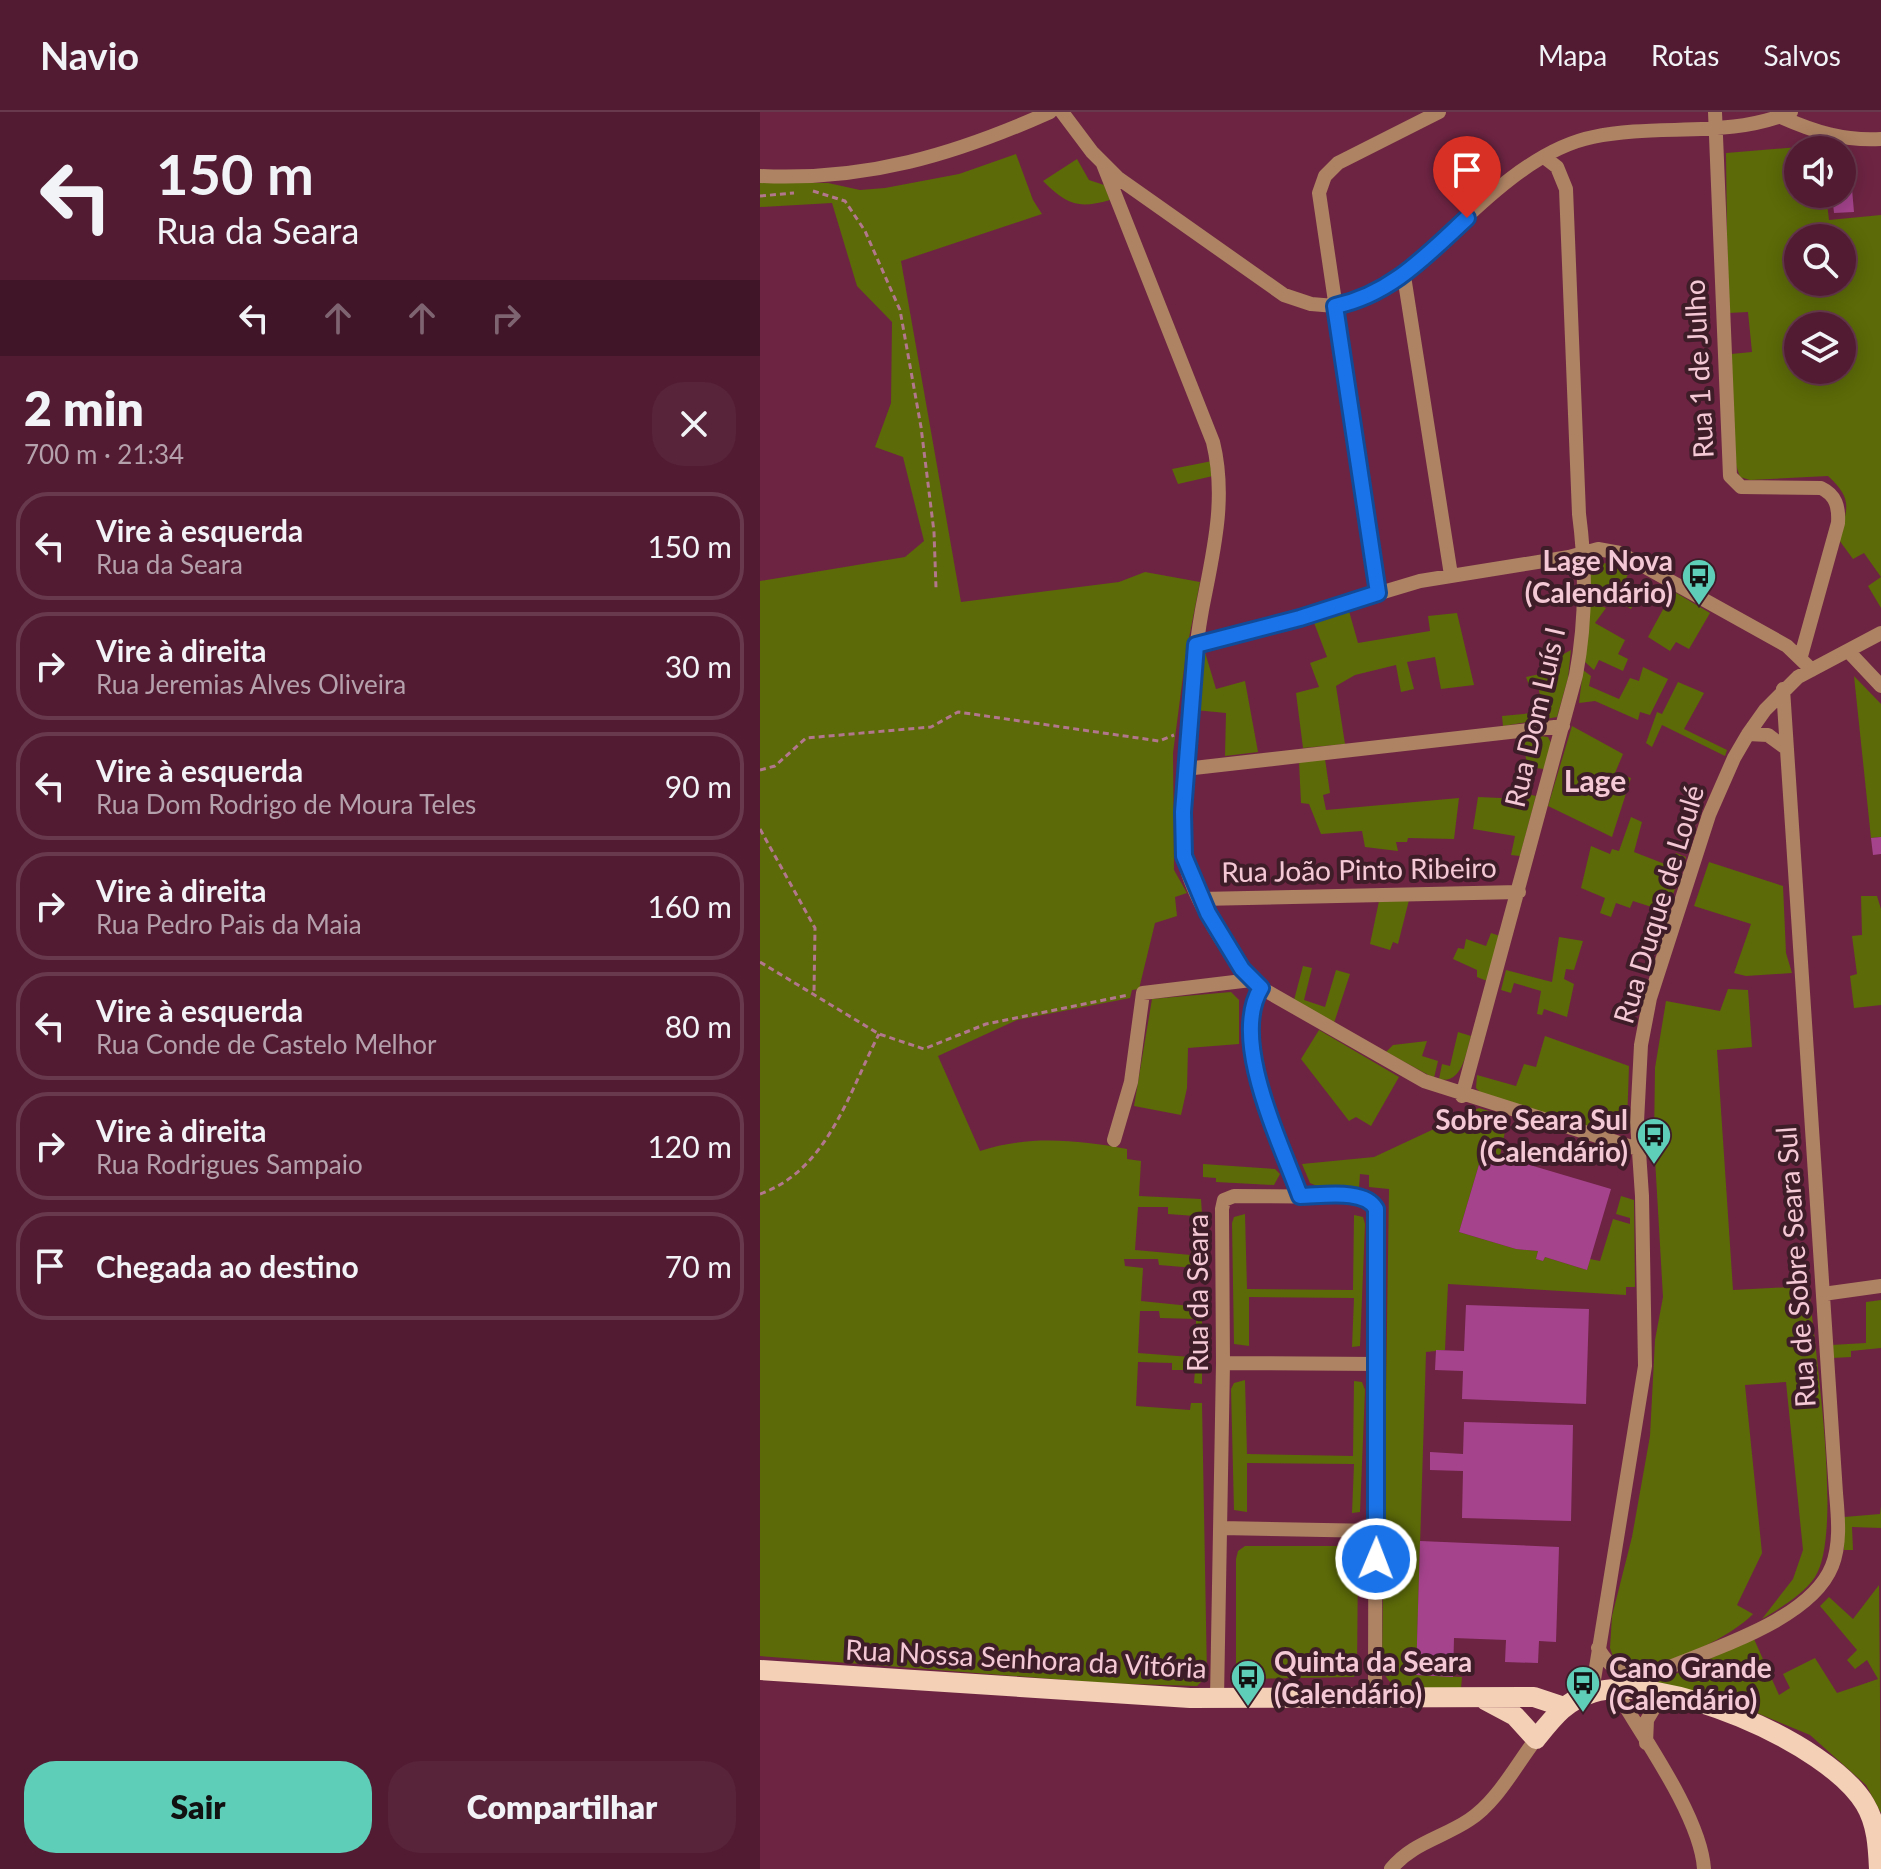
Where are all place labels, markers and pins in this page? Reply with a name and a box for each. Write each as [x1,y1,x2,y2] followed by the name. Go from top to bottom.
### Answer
[1433,136,1501,218] pin
[1525,543,1673,609] place label: Lage Nova (Calendário)
[1680,557,1718,607] bus stop icon: Lage Nova (Calendário)
[1435,1102,1628,1168] place label: Sobre Seara Sul (Calendário)
[1635,1116,1673,1166] bus stop icon: Sobre Seara Sul (Calendário)
[1274,1644,1472,1710] place label: Quinta da Seara (Calendário)
[1609,1650,1772,1716] place label: Cano Grande (Calendário)
[1229,1658,1267,1708] bus stop icon: Quinta da Seara (Calendário)
[1564,1664,1602,1714] bus stop icon: Cano Grande (Calendário)

